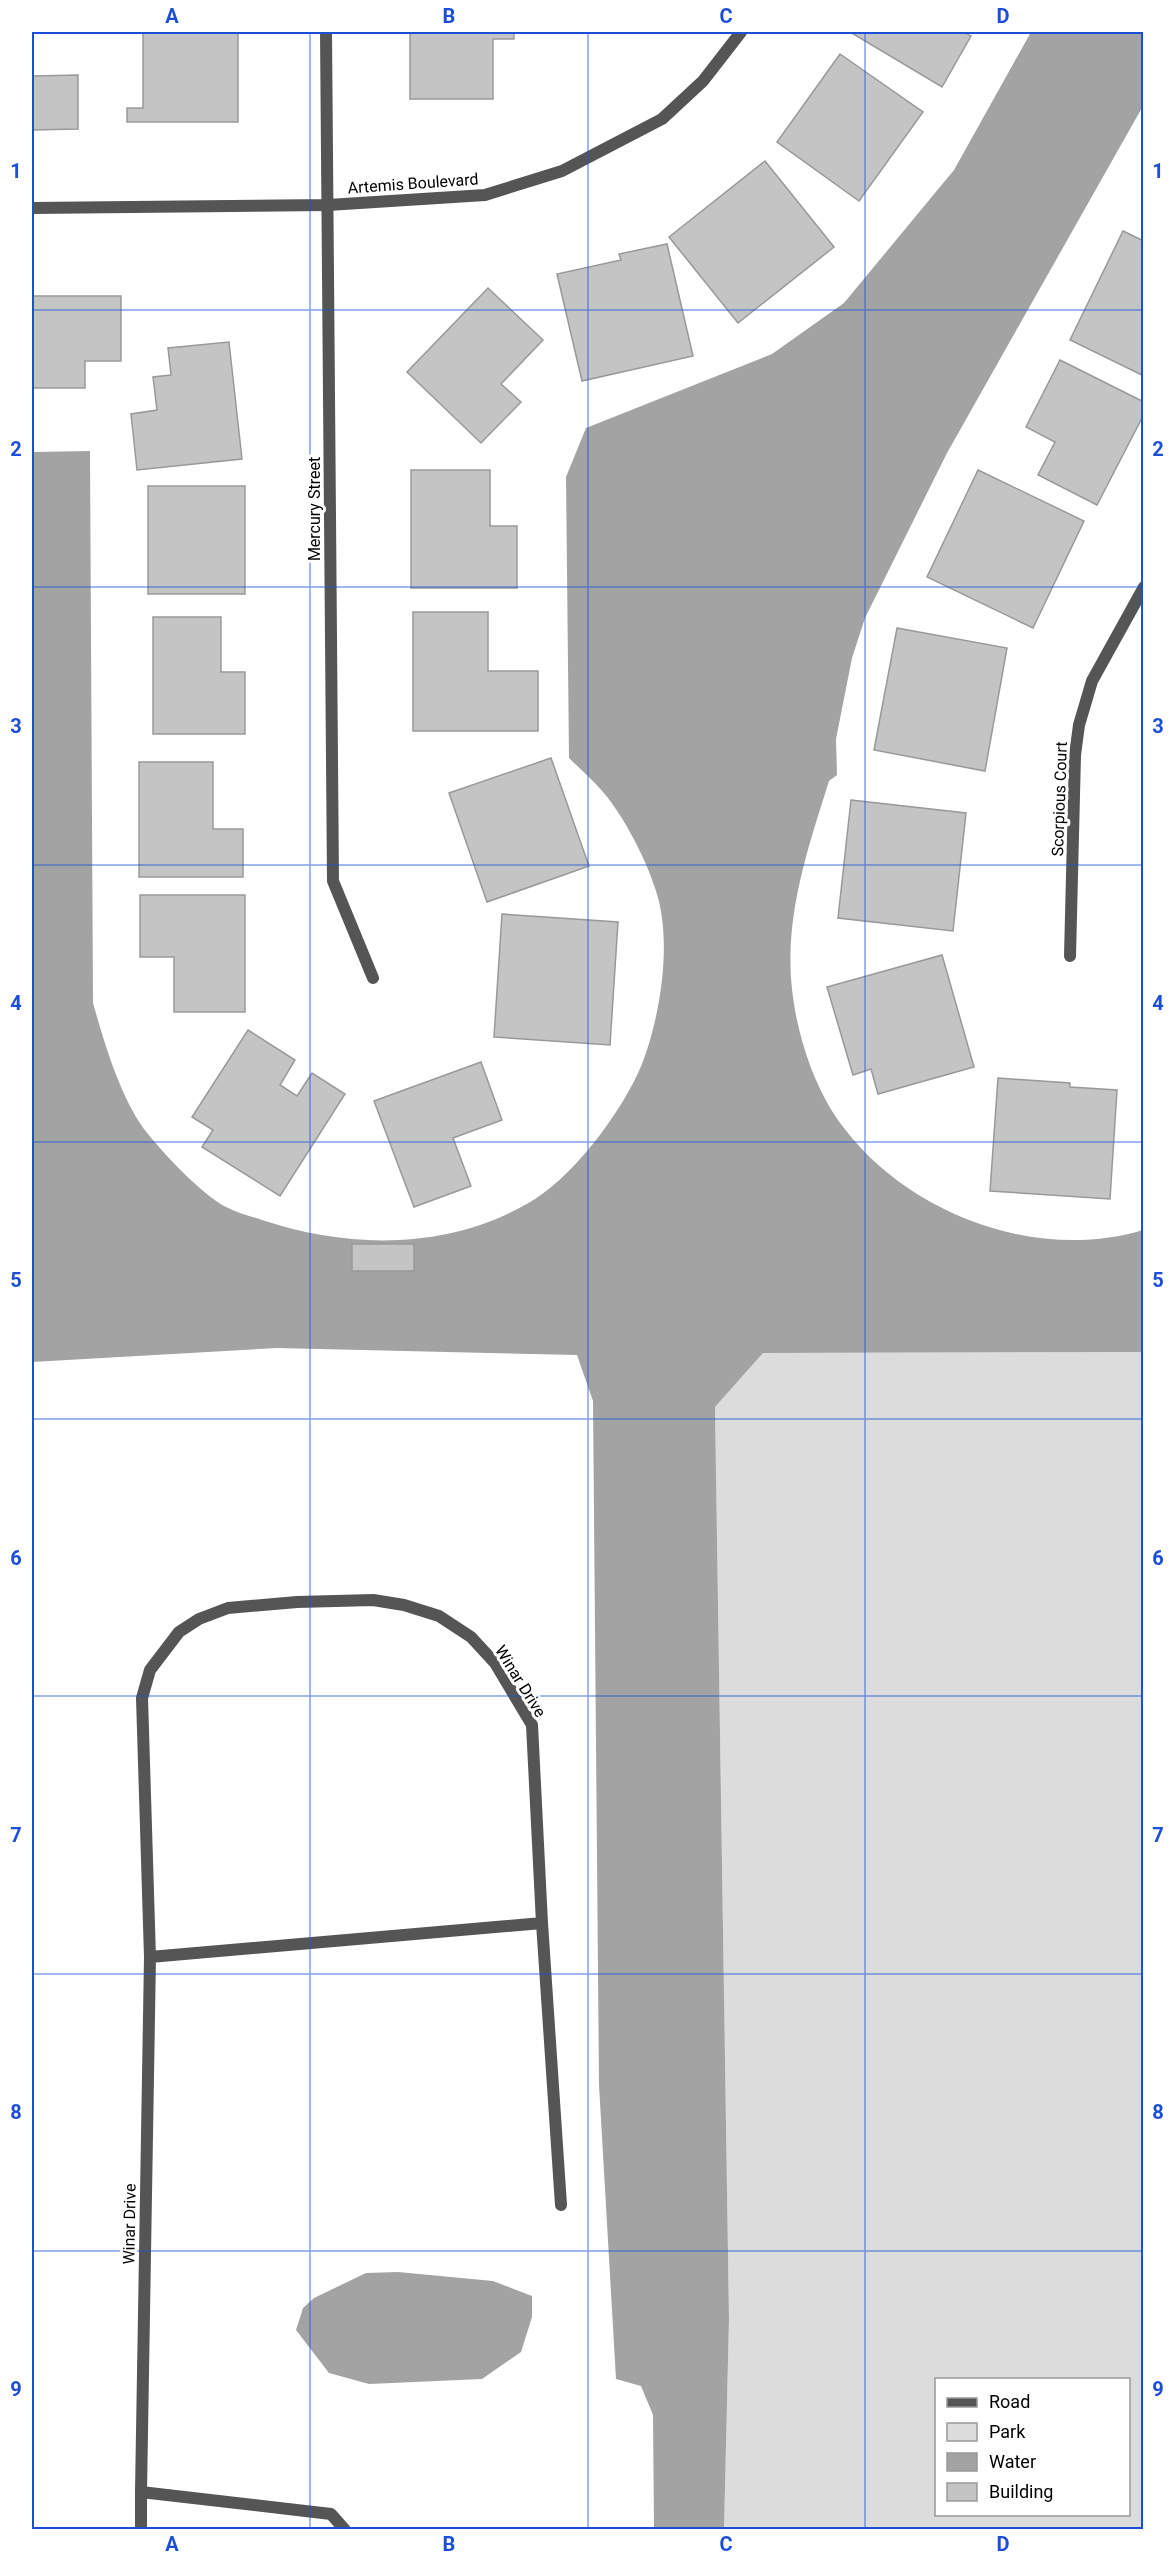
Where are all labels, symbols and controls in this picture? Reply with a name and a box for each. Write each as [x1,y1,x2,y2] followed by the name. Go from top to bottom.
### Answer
[165,4,179,28] text: A
[443,4,455,28] text: B
[719,4,733,28] text: C
[997,4,1010,28] text: D
[10,159,22,183] text: 1
[1152,159,1164,183] text: 1
[347,169,479,198] street label: Artemis Boulevard
[10,437,22,461] text: 2
[1152,437,1164,461] text: 2
[305,457,324,561] street label: Mercury Street
[10,714,22,738] text: 3
[1152,714,1164,738] text: 3
[1048,741,1071,857] street label: Scorpious Court
[10,991,22,1015] text: 4
[1152,991,1164,1015] text: 4
[10,1268,22,1292] text: 5
[1152,1268,1164,1292] text: 5
[10,1546,22,1570] text: 6
[1152,1546,1164,1570] text: 6
[491,1642,550,1721] street label: Winar Drive
[10,1823,22,1847] text: 7
[1152,1823,1164,1847] text: 7
[10,2100,22,2124] text: 8
[1152,2100,1164,2124] text: 8
[119,2183,140,2265] street label: Winar Drive
[10,2377,22,2401] text: 9
[1152,2377,1164,2401] text: 9
[935,2378,1130,2516] legend
[989,2391,1030,2412] text: Road
[989,2421,1026,2442] text: Park
[989,2451,1036,2472] text: Water
[989,2481,1053,2502] text: Building
[165,2532,179,2556] text: A
[443,2532,455,2556] text: B
[719,2532,733,2556] text: C
[997,2532,1010,2556] text: D

